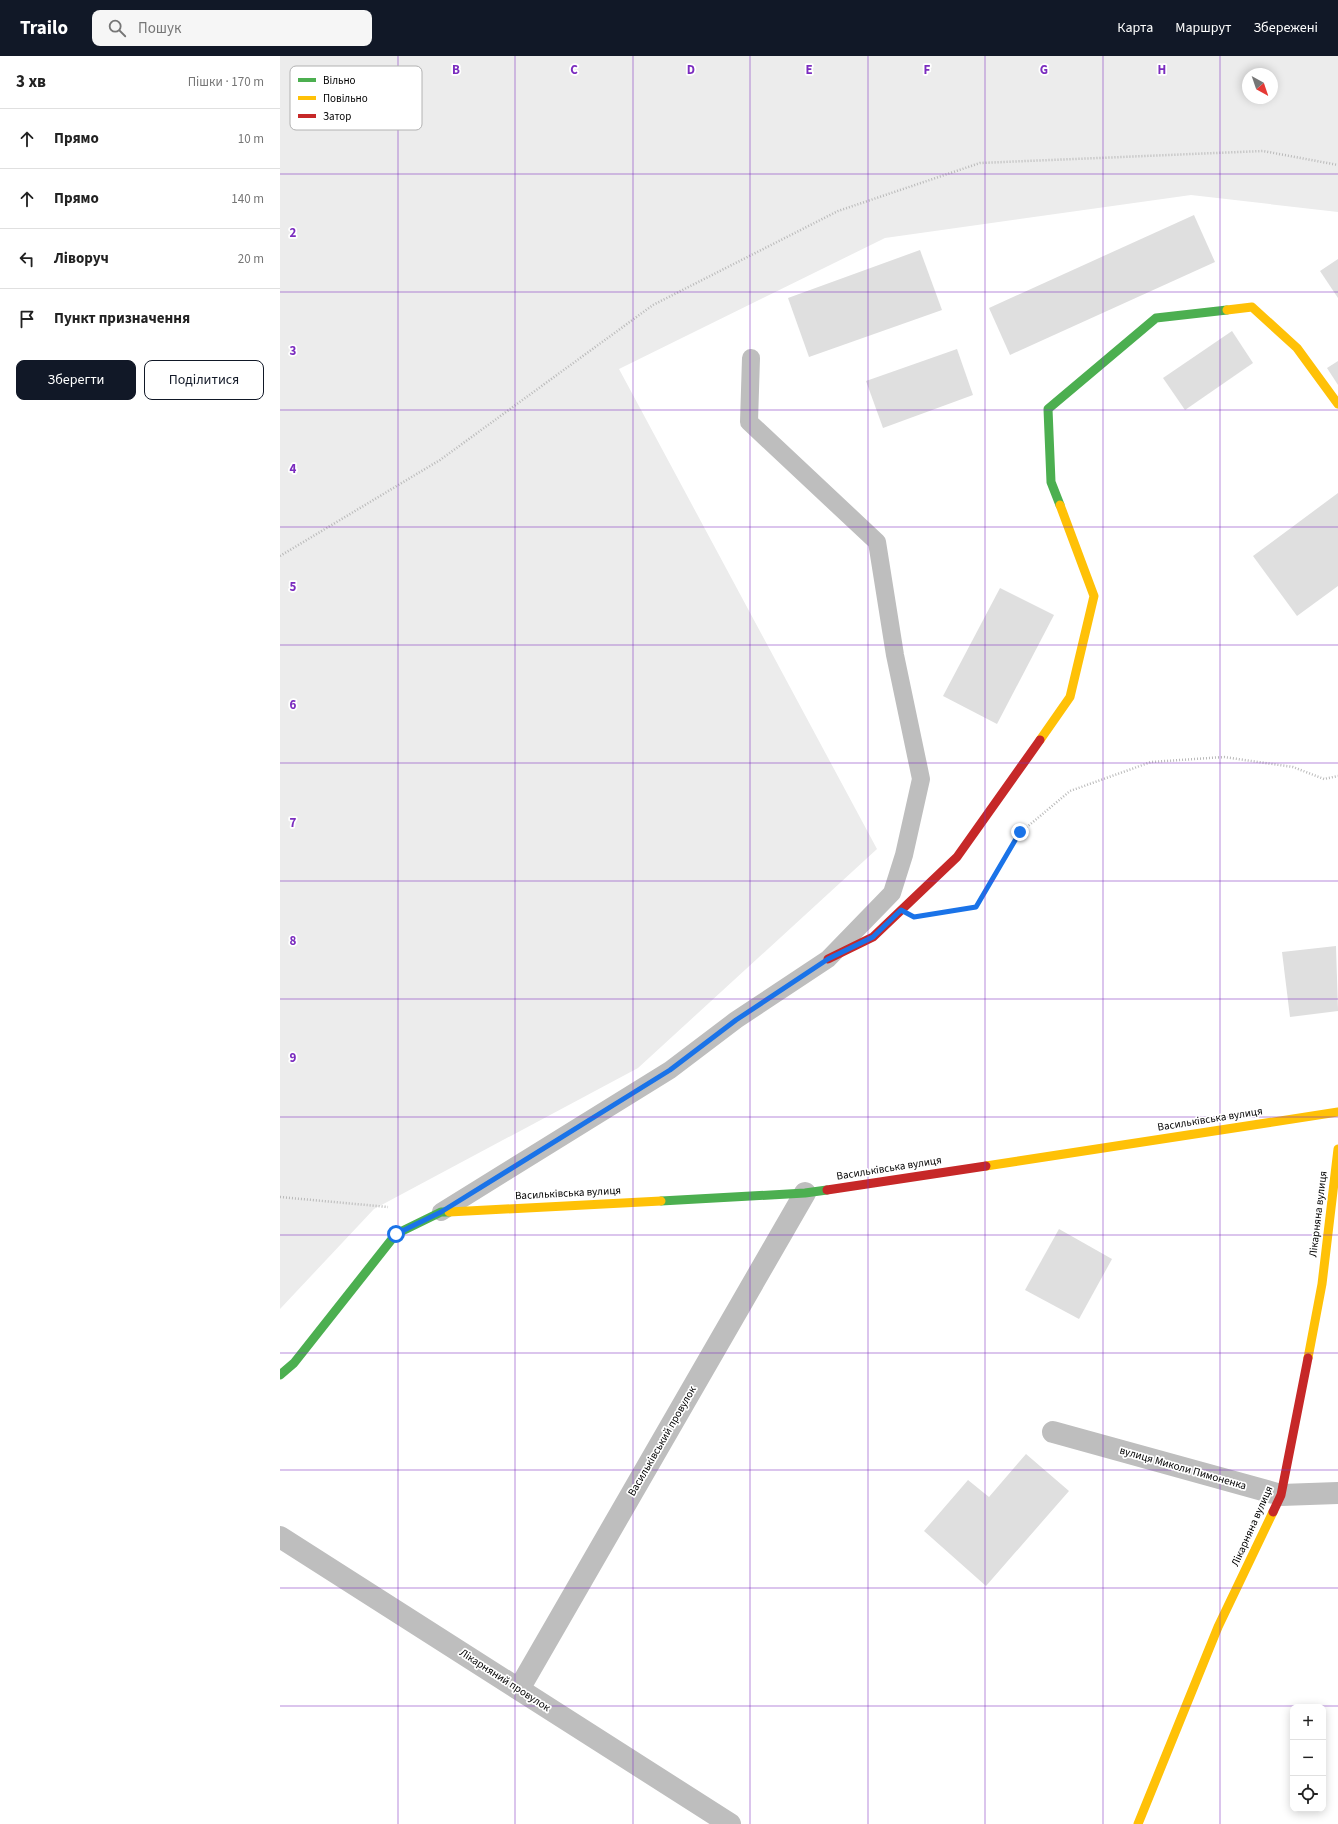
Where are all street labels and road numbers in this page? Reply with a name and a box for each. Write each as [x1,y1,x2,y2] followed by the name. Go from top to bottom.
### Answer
[1156,1103,1264,1135] street label: Васильківська вулиця
[835,1152,943,1184] street label: Васильківська вулиця
[1305,1170,1331,1258] street label: Лікарняна вулиця
[515,1183,621,1203] street label: Васильківська вулиця
[624,1383,700,1499] street label: Васильківський провулок
[1118,1443,1248,1493] street label: вулиця Миколи Пимоненка
[1227,1483,1277,1569] street label: Лікарняна вулиця
[457,1645,554,1715] street label: Лікарняний провулок

